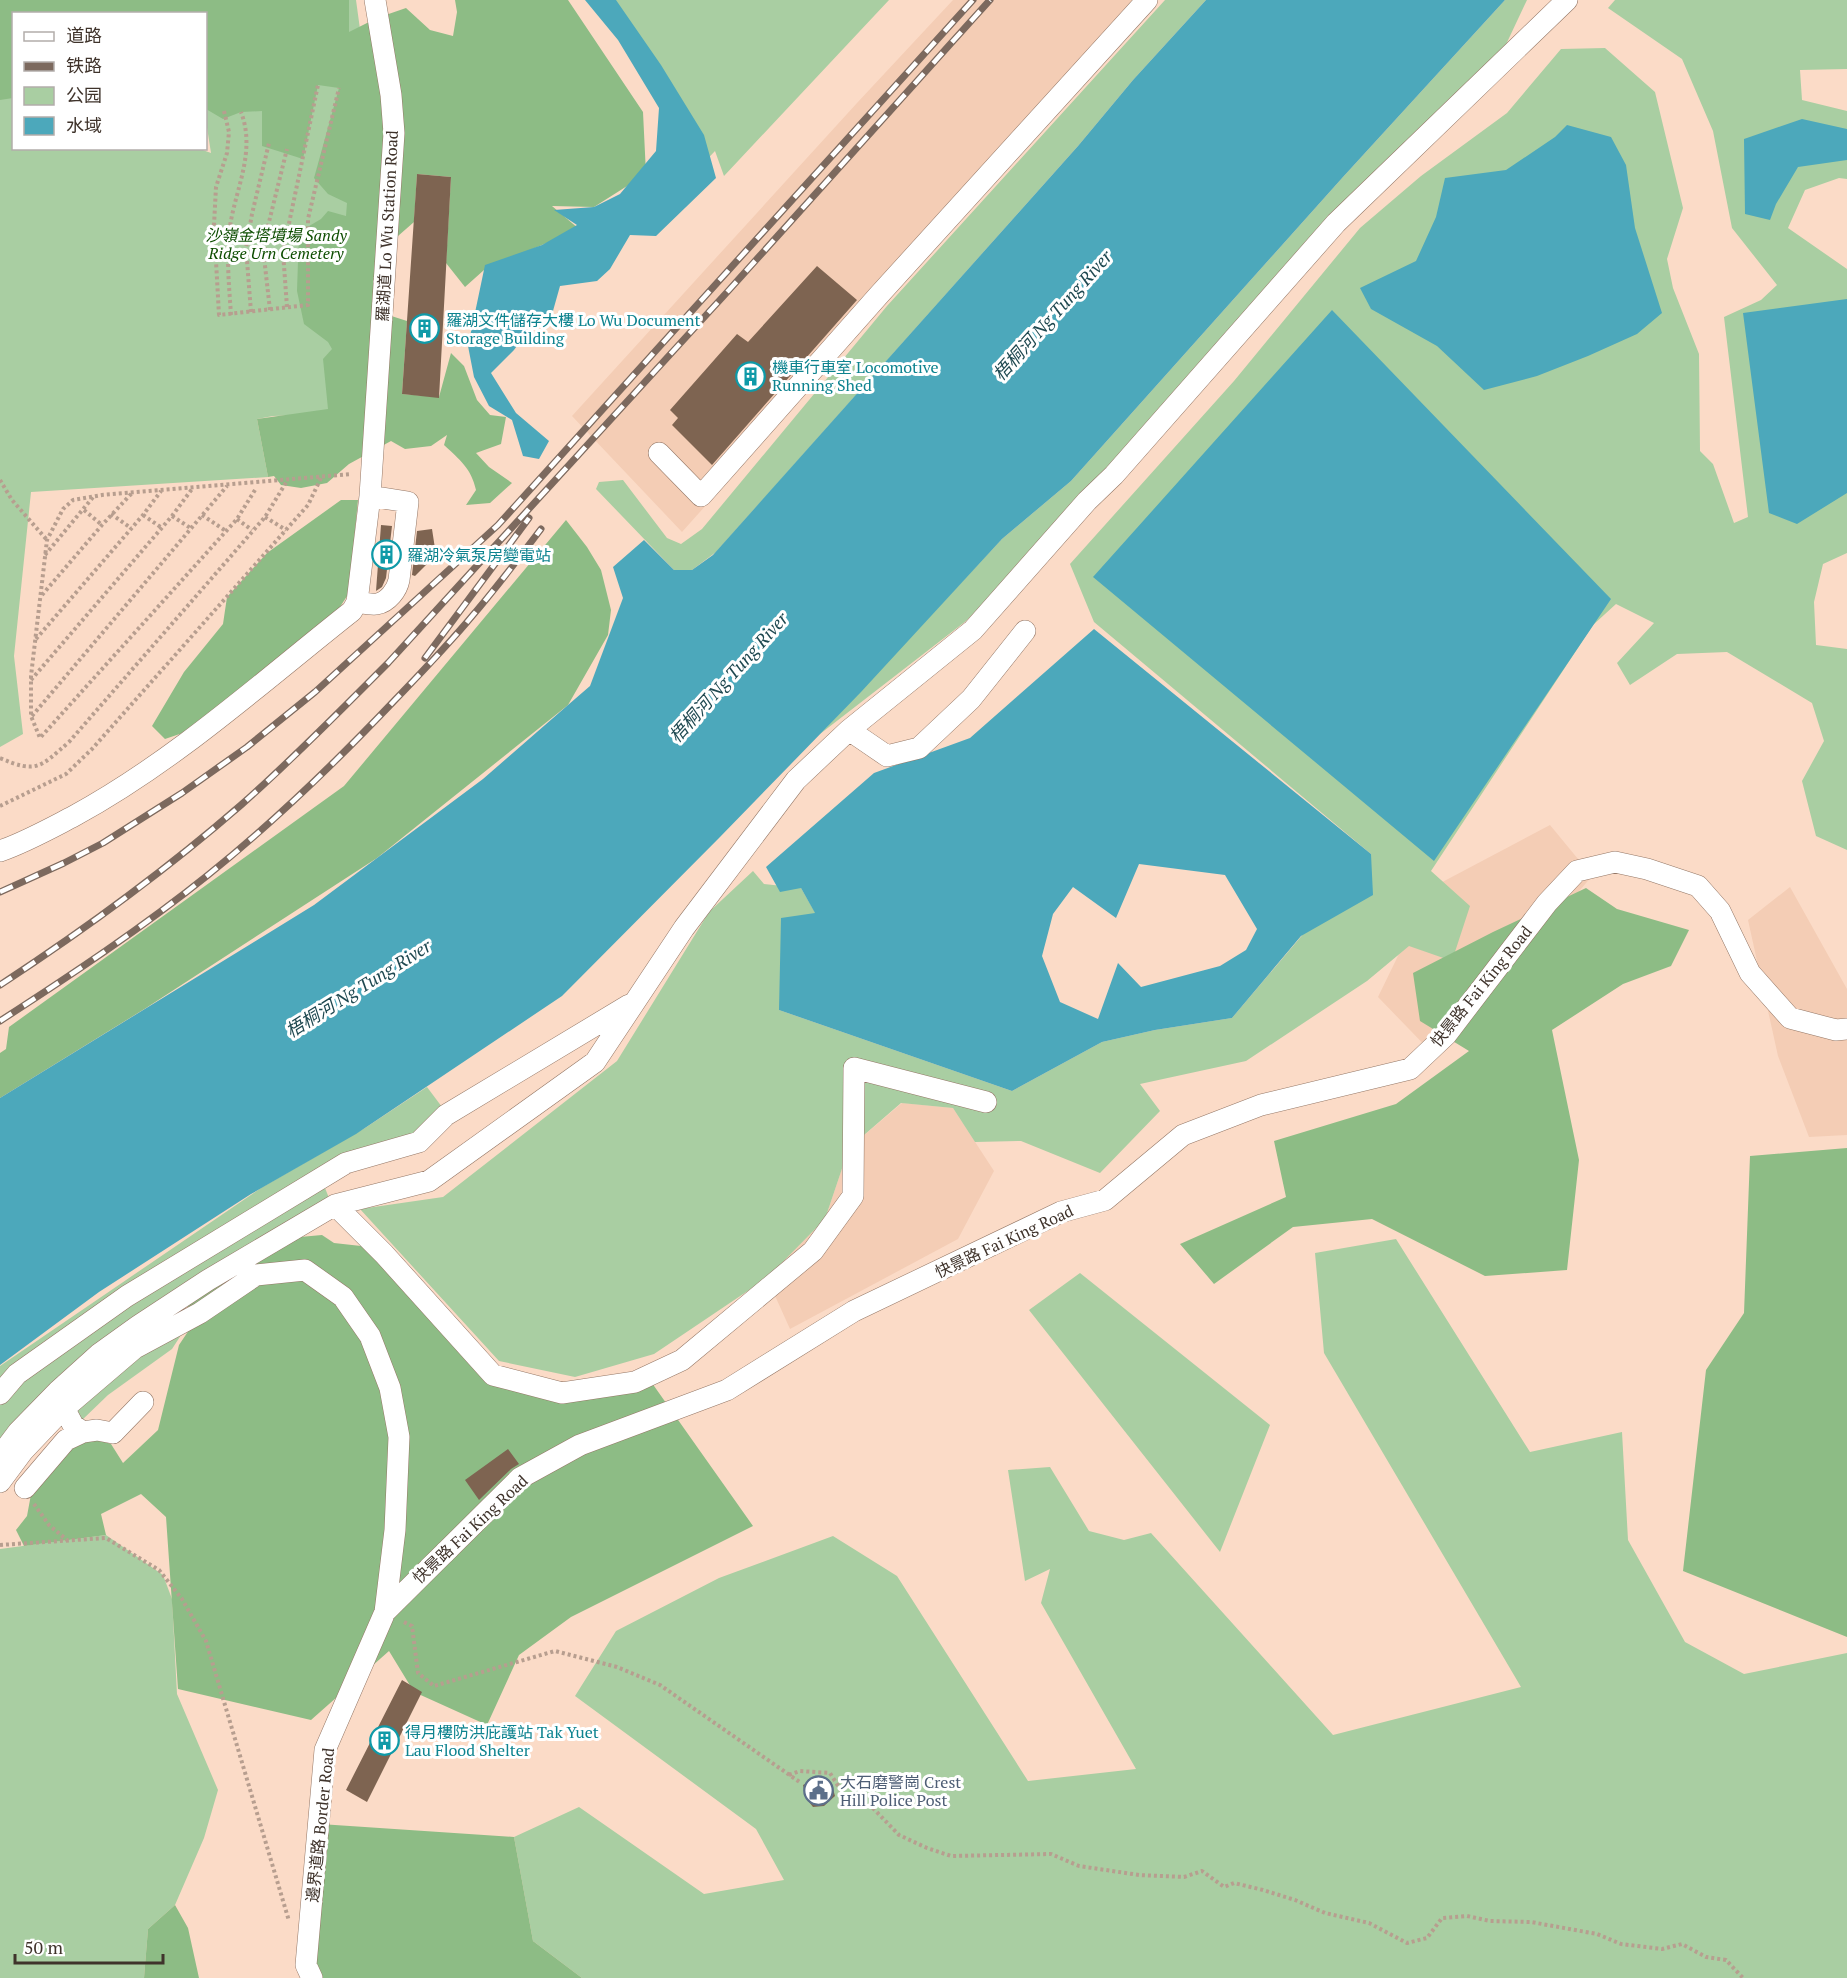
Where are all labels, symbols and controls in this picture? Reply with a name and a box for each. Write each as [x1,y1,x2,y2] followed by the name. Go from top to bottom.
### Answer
[12,12,207,150] legend
[66,23,102,47] text: 道路
[66,53,102,77] text: 铁路
[66,83,102,107] text: 公园
[66,113,102,137] text: 水域
[371,130,403,322] street label: 羅湖道 Lo Wu Station Road
[205,224,347,264] park label: 沙嶺金塔墳場 Sandy Ridge Urn Cemetery
[987,244,1118,385] water label: 梧桐河 Ng Tung River
[446,309,701,349] place label: 羅湖文件儲存大樓 Lo Wu Document Storage Building
[409,313,441,345] building icon: 羅湖文件儲存大樓 Lo Wu Document Storage Building
[772,356,939,396] place label: 機車行車室 Locomotive Running Shed
[735,360,767,392] building icon: 機車行車室 Locomotive Running Shed
[370,539,402,571] building icon: 羅湖冷氣泵房變電站
[407,544,551,566] place label: 羅湖冷氣泵房變電站
[663,606,794,747] water label: 梧桐河 Ng Tung River
[1425,921,1537,1051] street label: 快景路 Fai King Road
[281,933,436,1043] water label: 梧桐河 Ng Tung River
[931,1199,1077,1283] street label: 快景路 Fai King Road
[408,1470,532,1588] street label: 快景路 Fai King Road
[405,1721,599,1761] place label: 得月樓防洪庇護站 Tak Yuet Lau Flood Shelter
[368,1725,400,1757] building icon: 得月樓防洪庇護站 Tak Yuet Lau Flood Shelter
[301,1746,339,1903] street label: 邊界道路 Border Road
[840,1771,961,1811] place label: 大石磨警崗 Crest Hill Police Post
[803,1775,835,1807] public building icon: 大石磨警崗 Crest Hill Police Post
[15,1927,164,1965] scale bar
[24,1935,64,1959] text: 50 m

